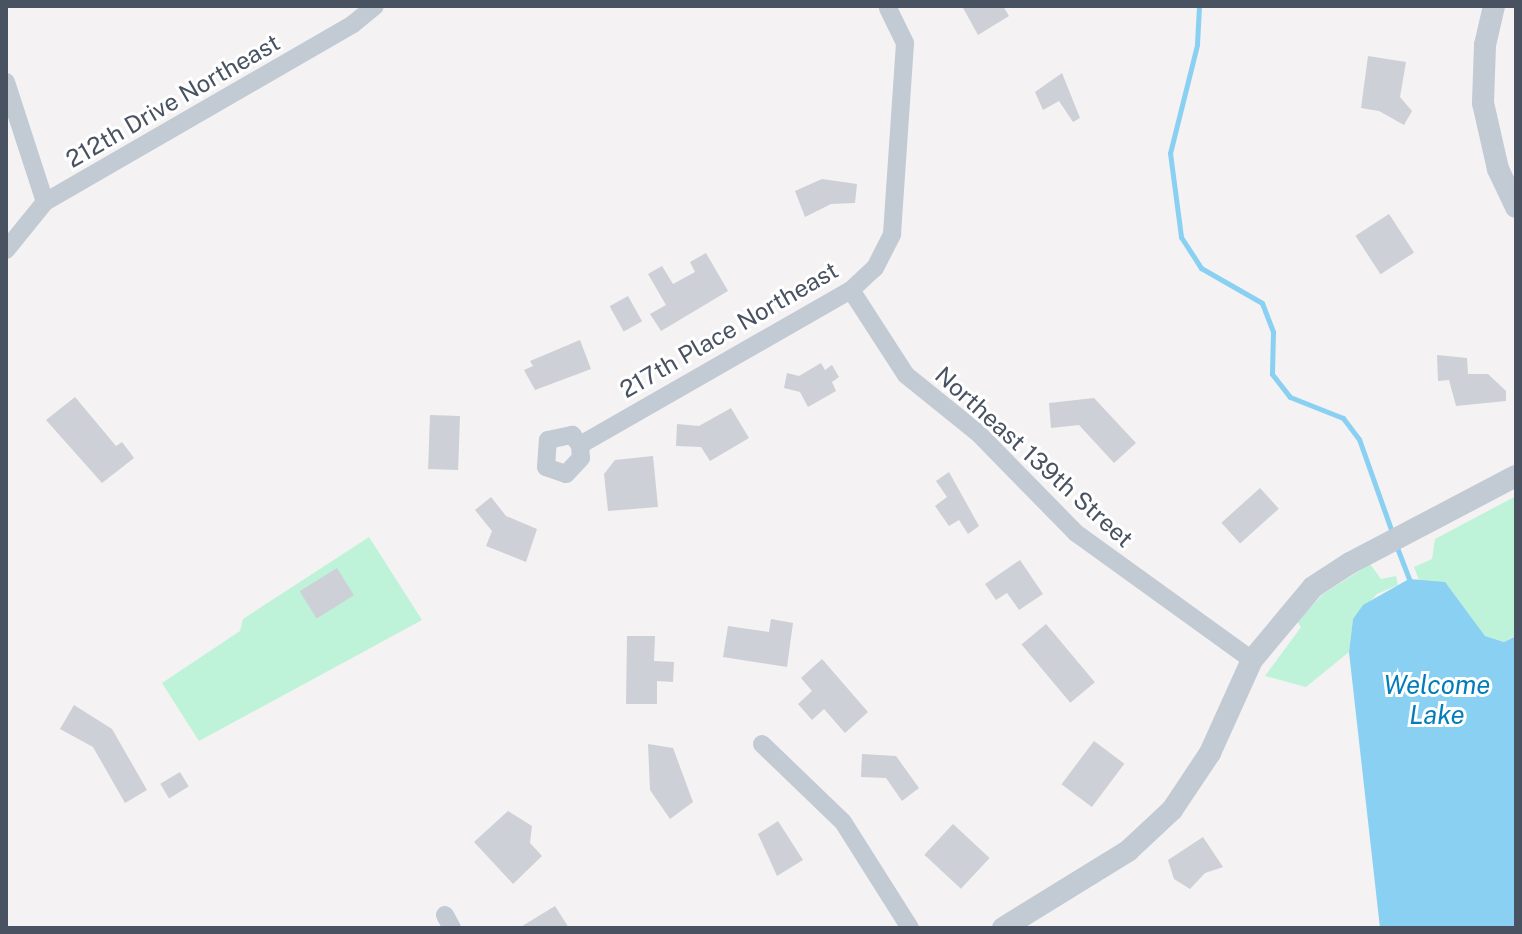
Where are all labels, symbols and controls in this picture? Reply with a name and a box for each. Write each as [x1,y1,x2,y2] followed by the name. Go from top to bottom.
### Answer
[61,28,285,174] street label: 212th Drive Northeast
[615,256,843,404] street label: 217th Place Northeast
[929,361,1139,553] street label: Northeast 139th Street
[1384,669,1490,730] water label: Welcome Lake

